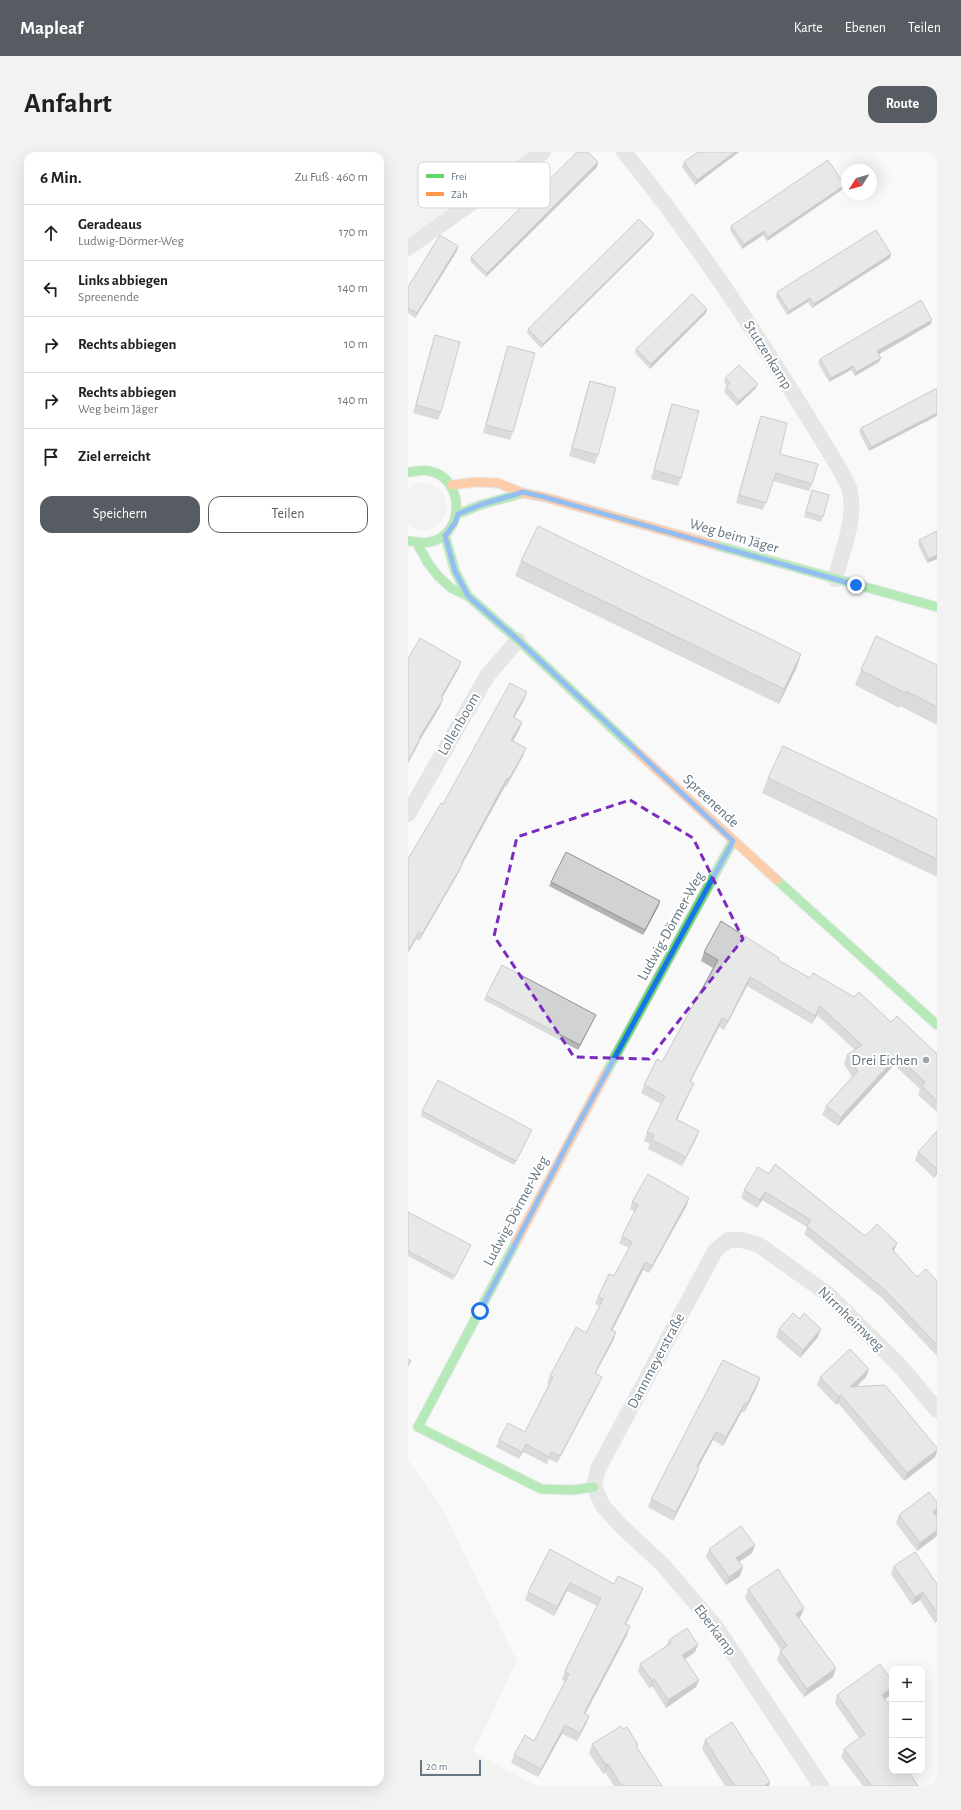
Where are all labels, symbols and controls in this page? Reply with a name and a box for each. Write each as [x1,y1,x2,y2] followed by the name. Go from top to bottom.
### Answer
[20,19,83,38] text: Mapleaf
[794,21,823,35] text: Karte
[845,21,886,35] text: Ebenen
[908,21,941,35] text: Teilen
[868,86,937,123] button: Route
[24,90,112,118] text: Anfahrt
[418,162,550,208] legend
[841,164,877,200] north arrow
[40,169,82,186] text: 6 Min.
[295,171,368,184] text: Zu Fuß · 460 m
[451,171,467,182] text: Frei
[451,189,468,200] text: Zäh
[78,217,142,232] text: Geradeaus
[40,222,62,244] icon: ahead
[339,226,368,239] text: 170 m
[78,235,184,248] text: Ludwig-Dörmer-Weg
[78,273,168,288] text: Links abbiegen
[40,278,62,300] icon: left
[338,282,368,295] text: 140 m
[78,291,139,304] text: Spreenende
[741,318,795,392] street label: Stutzenkamp
[40,334,62,356] icon: right
[78,337,176,352] text: Rechts abbiegen
[344,338,368,351] text: 10 m
[78,385,176,400] text: Rechts abbiegen
[40,390,62,412] icon: right
[338,394,368,407] text: 140 m
[78,403,158,416] text: Weg beim Jäger
[40,446,62,468] icon: arrive
[78,449,151,464] text: Ziel erreicht
[40,496,200,533] button: Speichern
[208,496,368,533] button: Teilen
[688,516,781,556] street label: Weg beim Jäger
[847,576,865,594] route end
[435,690,483,758] street label: Lollenboom
[680,772,742,831] street label: Spreenende
[635,868,707,983] street label: Ludwig-Dörmer-Weg
[851,1053,918,1068] place label: Drei Eichen
[921,1055,931,1065] marker: Drei Eichen
[481,1153,552,1268] street label: Ludwig-Dörmer-Weg
[815,1284,887,1355] street label: Nirrnheimweg
[471,1302,489,1320] route start
[625,1311,687,1411] street label: Dannmeyerstraße
[691,1602,739,1658] street label: Eberkamp
[889,1666,925,1774] map controls
[889,1666,925,1702] button: +
[889,1702,925,1738] button: −
[889,1738,925,1774] button: layers
[420,1758,481,1777] scale bar
[426,1761,447,1772] text: 20 m

